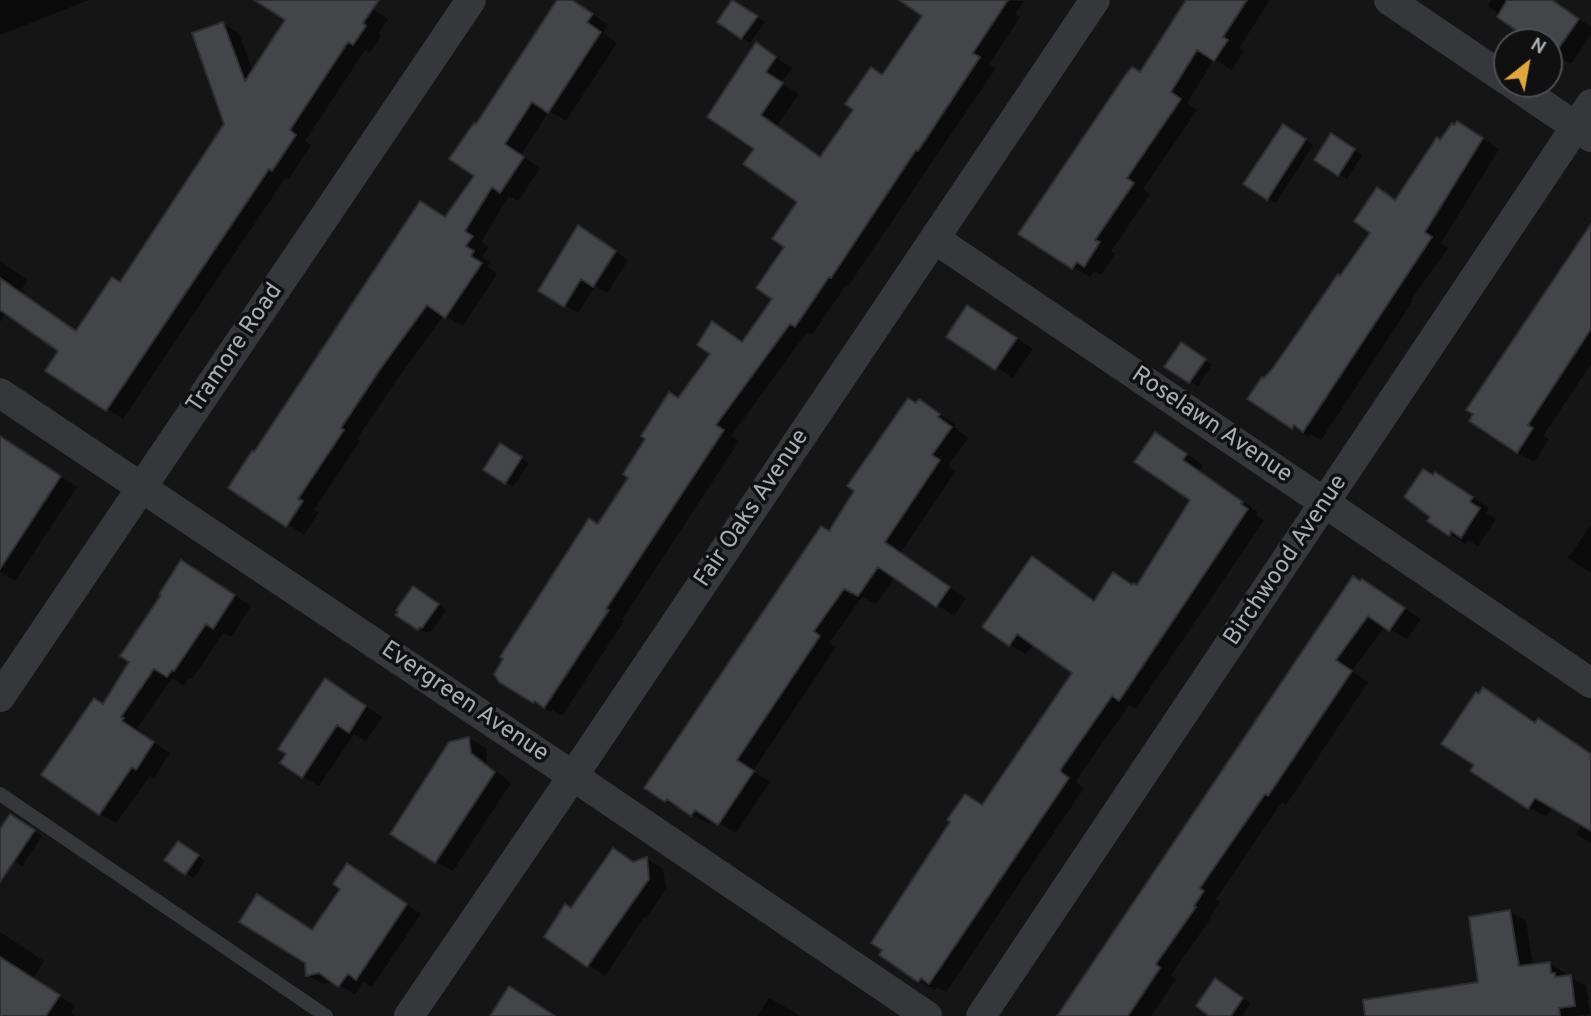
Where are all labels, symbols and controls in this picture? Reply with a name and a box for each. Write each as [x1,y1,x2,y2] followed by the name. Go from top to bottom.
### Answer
[1493,28,1563,98] north arrow
[1526,33,1550,61] text: N
[182,279,290,419] street label: Tramore Road
[1125,362,1297,490] street label: Roselawn Avenue
[690,425,816,593] street label: Fair Oaks Avenue
[1219,470,1355,652] street label: Birchwood Avenue
[375,636,553,770] street label: Evergreen Avenue

